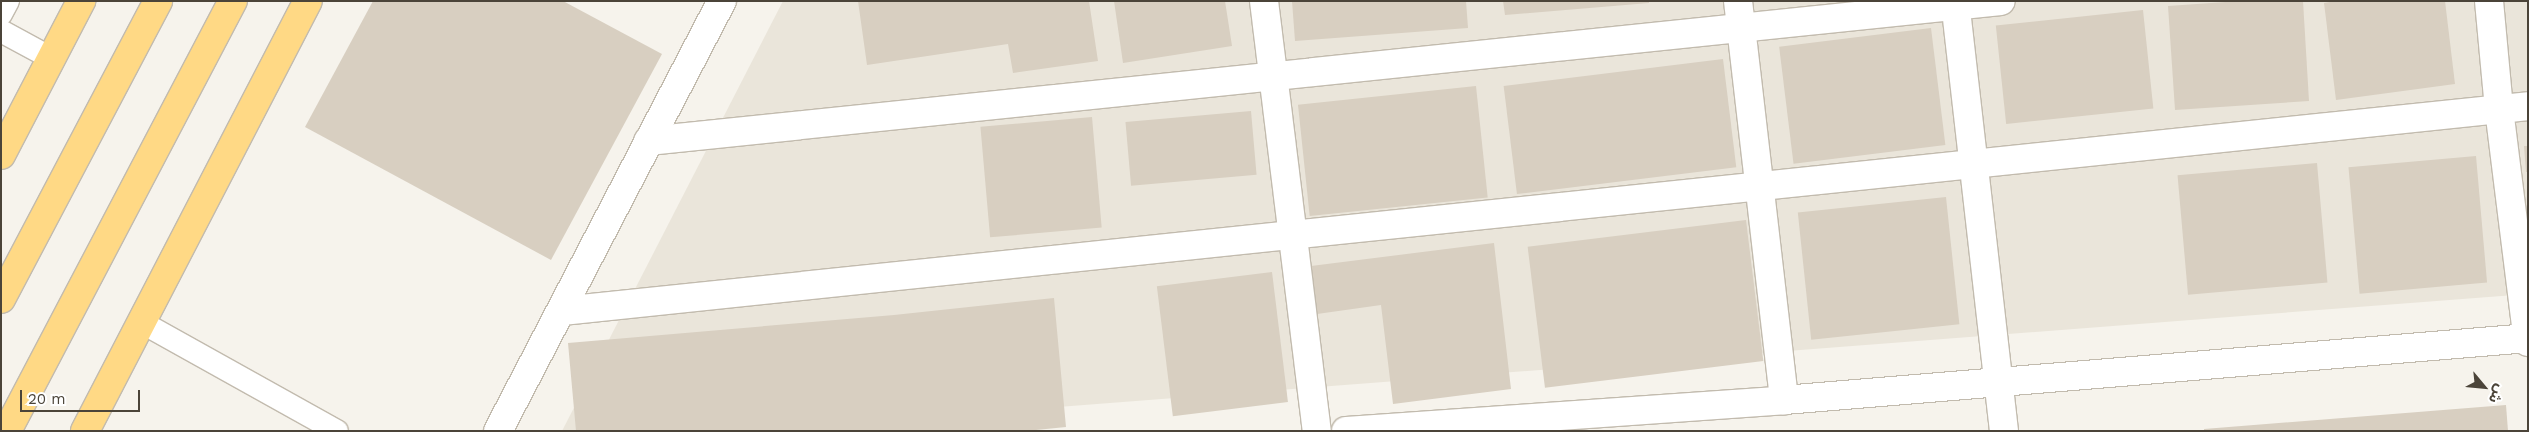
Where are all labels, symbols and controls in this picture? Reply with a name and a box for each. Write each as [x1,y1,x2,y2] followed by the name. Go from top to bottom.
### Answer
[2459,362,2509,412] north arrow
[22,380,142,412] scale bar
[2486,382,2509,406] text: ش
[28,390,66,408] text: 20 m

